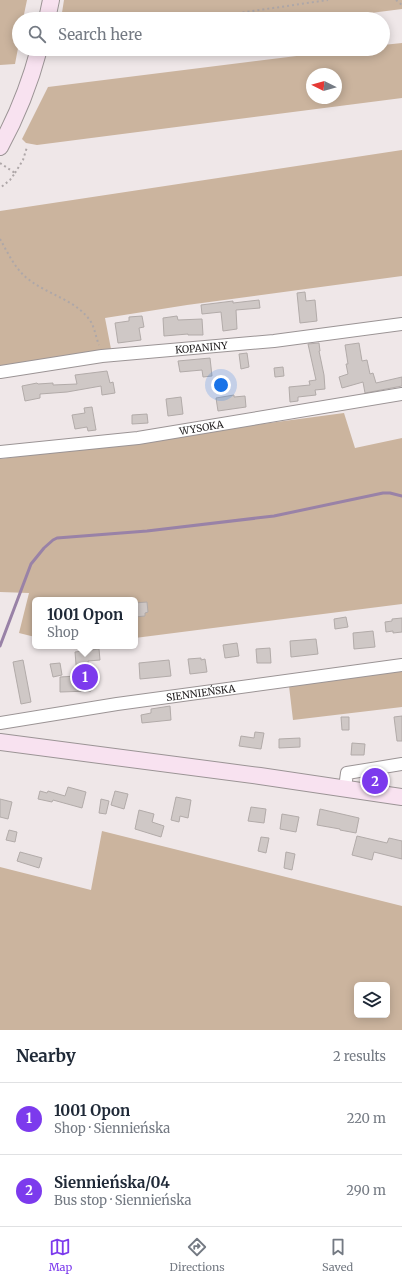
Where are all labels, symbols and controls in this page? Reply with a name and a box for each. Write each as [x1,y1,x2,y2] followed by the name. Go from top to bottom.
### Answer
[12,12,390,56] search box
[26,23,48,45] icon: search
[58,25,142,44] text: Search here
[306,68,342,104] north arrow
[175,339,229,357] street label: KOPANINY
[211,375,231,395] your location
[177,418,225,438] street label: WYSOKA
[32,597,138,649] popup
[47,605,123,624] text: 1001 Opon
[47,624,79,641] text: Shop
[72,662,98,692] pin: 1
[165,682,237,704] street label: SIENNIEŃSKA
[362,766,388,796] pin: 2
[354,982,390,1018] map controls
[354,982,390,1018] button: layers
[16,1045,76,1067] text: Nearby
[333,1048,386,1065] text: 2 results
[54,1101,130,1120] text: 1001 Opon
[26,1110,32,1127] text: 1
[347,1110,386,1127] text: 220 m
[54,1120,170,1137] text: Shop · Siennieńska
[54,1173,170,1192] text: Siennieńska/04
[25,1182,33,1199] text: 2
[346,1182,386,1199] text: 290 m
[54,1192,191,1209] text: Bus stop · Siennieńska
[49,1236,72,1274] tab: Map
[170,1236,225,1274] tab: Directions
[322,1236,353,1274] tab: Saved

